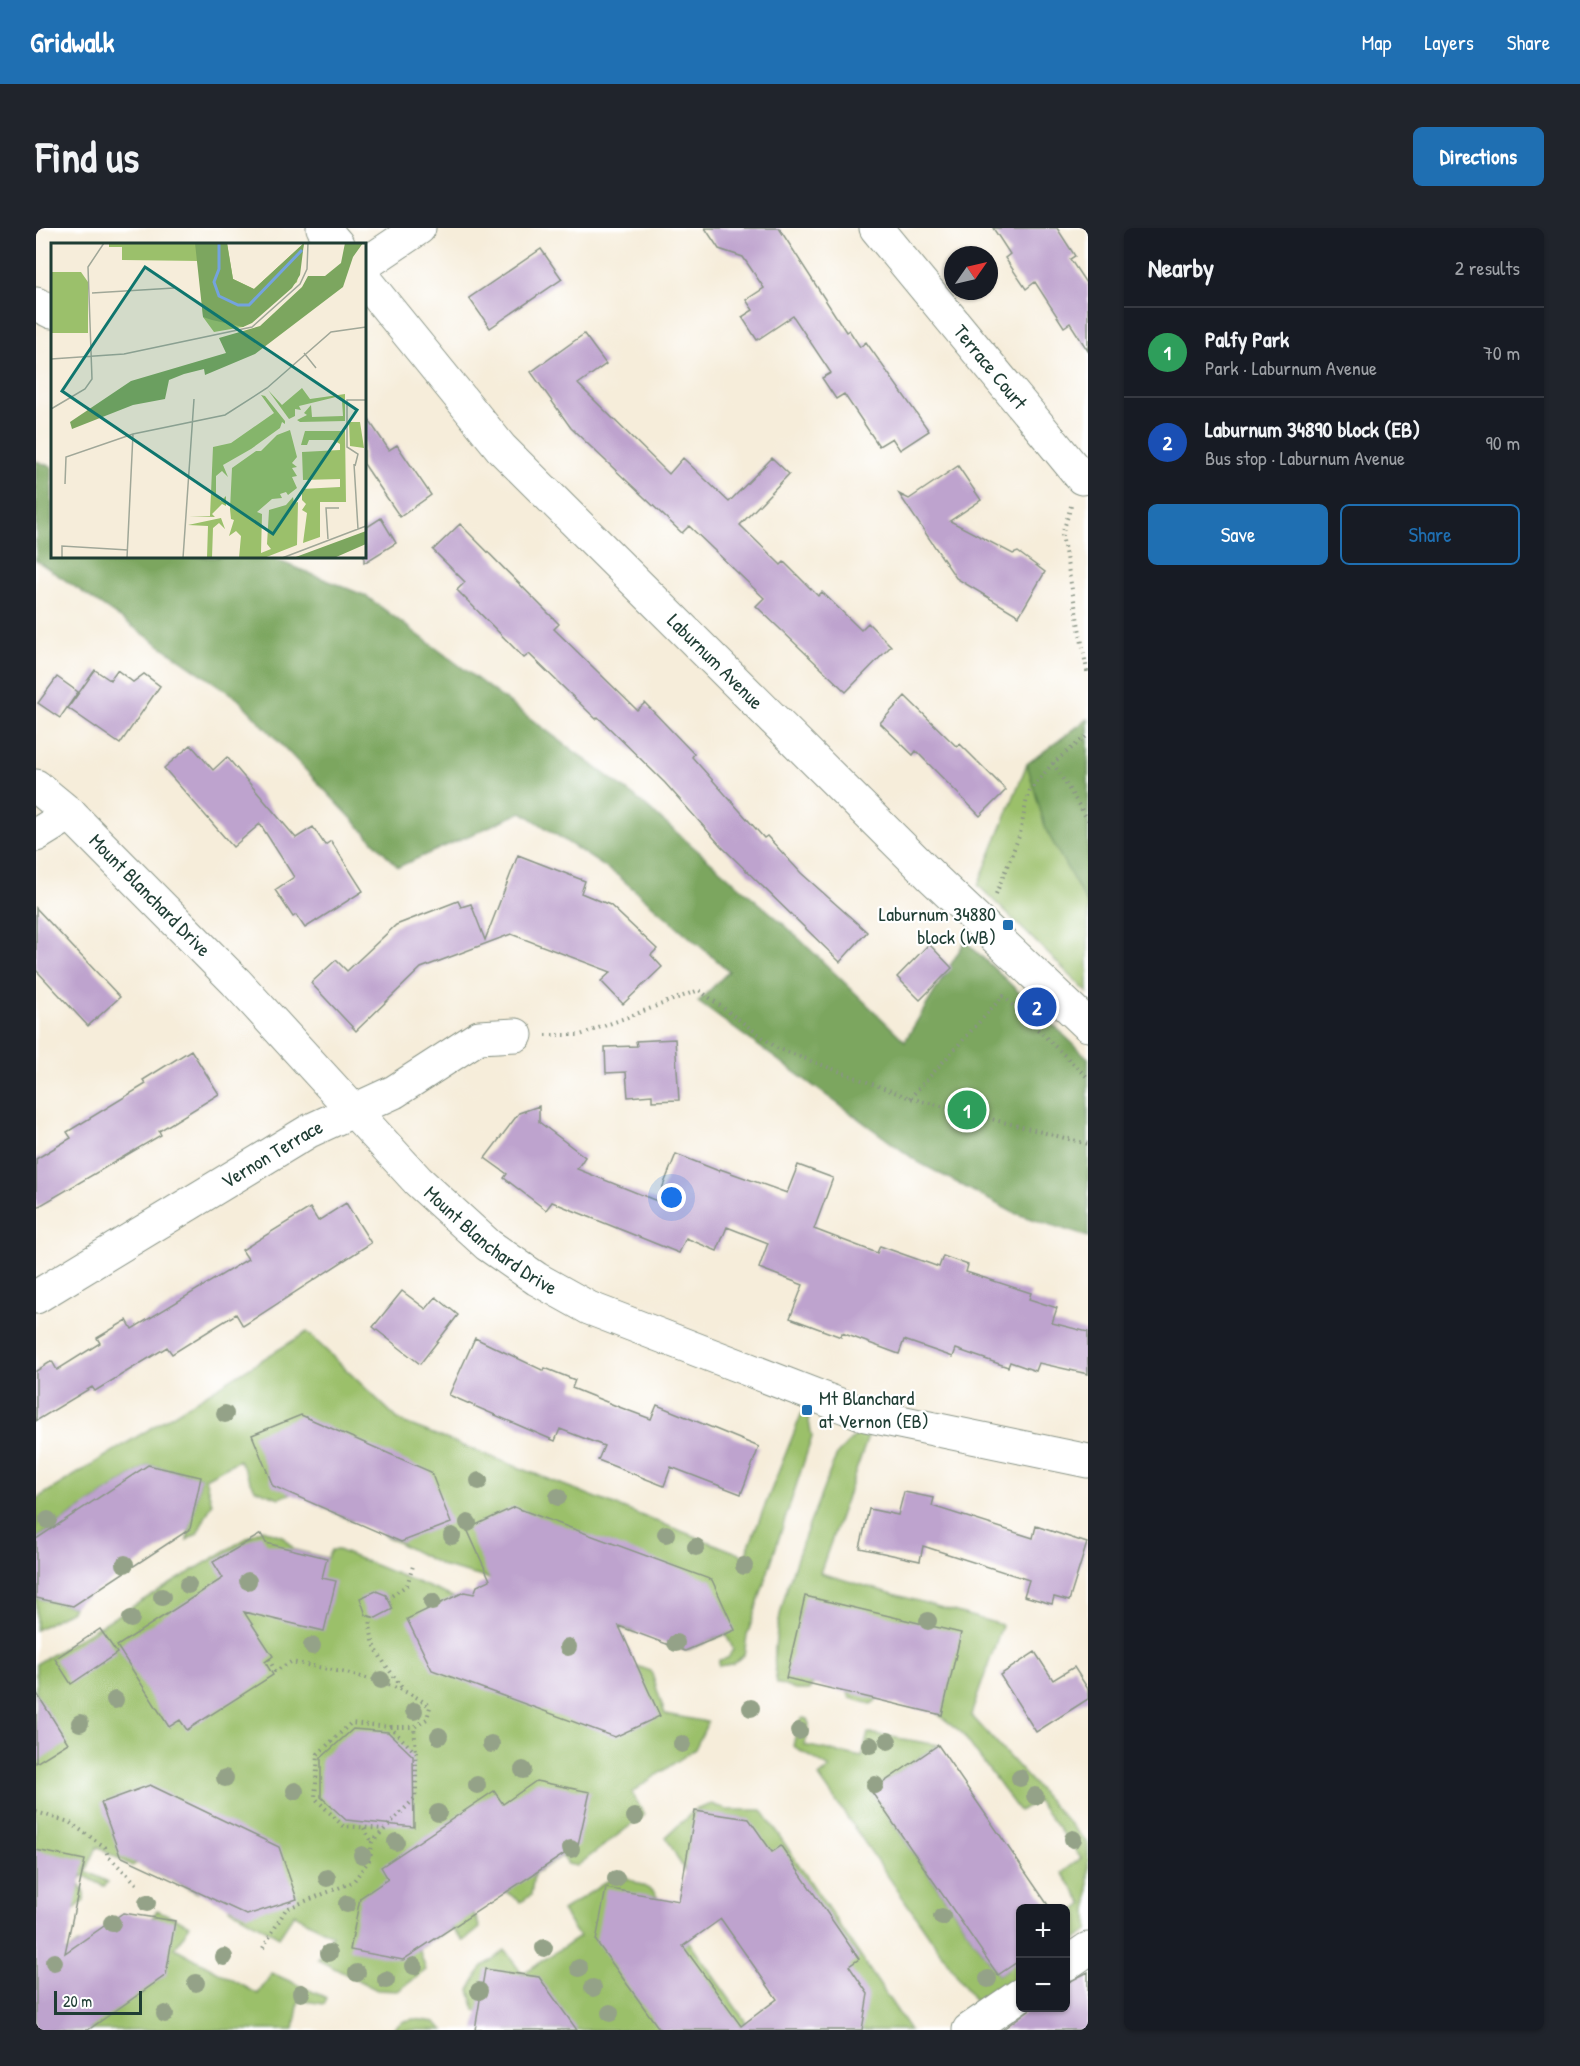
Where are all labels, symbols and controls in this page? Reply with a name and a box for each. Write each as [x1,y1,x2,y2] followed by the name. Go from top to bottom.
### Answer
[30,23,114,61] text: Gridwalk
[1362,28,1391,57] text: Map
[1424,28,1474,57] text: Layers
[1507,28,1550,57] text: Share
[1413,127,1544,186] button: Directions
[36,128,139,185] text: Find us
[51,243,366,558] inset map
[944,246,998,300] north arrow
[1148,250,1214,285] text: Nearby
[1455,254,1520,281] text: 2 results
[948,318,1035,416] street label: Terrace Court
[1205,324,1289,354] text: Palfy Park
[1164,339,1171,366] text: 1
[1483,339,1520,366] text: 70 m
[1205,354,1377,381] text: Park · Laburnum Avenue
[1205,414,1420,444] text: Laburnum 34890 block (EB)
[1163,429,1172,456] text: 2
[1486,429,1520,456] text: 90 m
[1205,444,1405,471] text: Bus stop · Laburnum Avenue
[1148,504,1328,565] button: Save
[1340,504,1520,565] button: Share
[662,607,770,715] street label: Laburnum Avenue
[84,827,217,962] street label: Mount Blanchard Drive
[879,900,996,950] place label: Laburnum 34880 block (WB)
[1001,918,1015,932] marker: Laburnum 34880 block (WB)
[1018,984,1056,1030] pin: 2
[948,1088,986,1132] pin: 1
[216,1113,327,1194] street label: Vernon Terrace
[419,1179,562,1301] street label: Mount Blanchard Drive
[657,1183,686,1212] your location
[819,1384,929,1434] place label: Mt Blanchard at Vernon (EB)
[800,1403,814,1417] marker: Mt Blanchard at Vernon (EB)
[1016,1904,1070,2012] map controls
[1016,1904,1070,1958] button: +
[1016,1958,1070,2012] button: −
[54,1988,142,2016] scale bar
[63,1990,92,2012] text: 20 m

